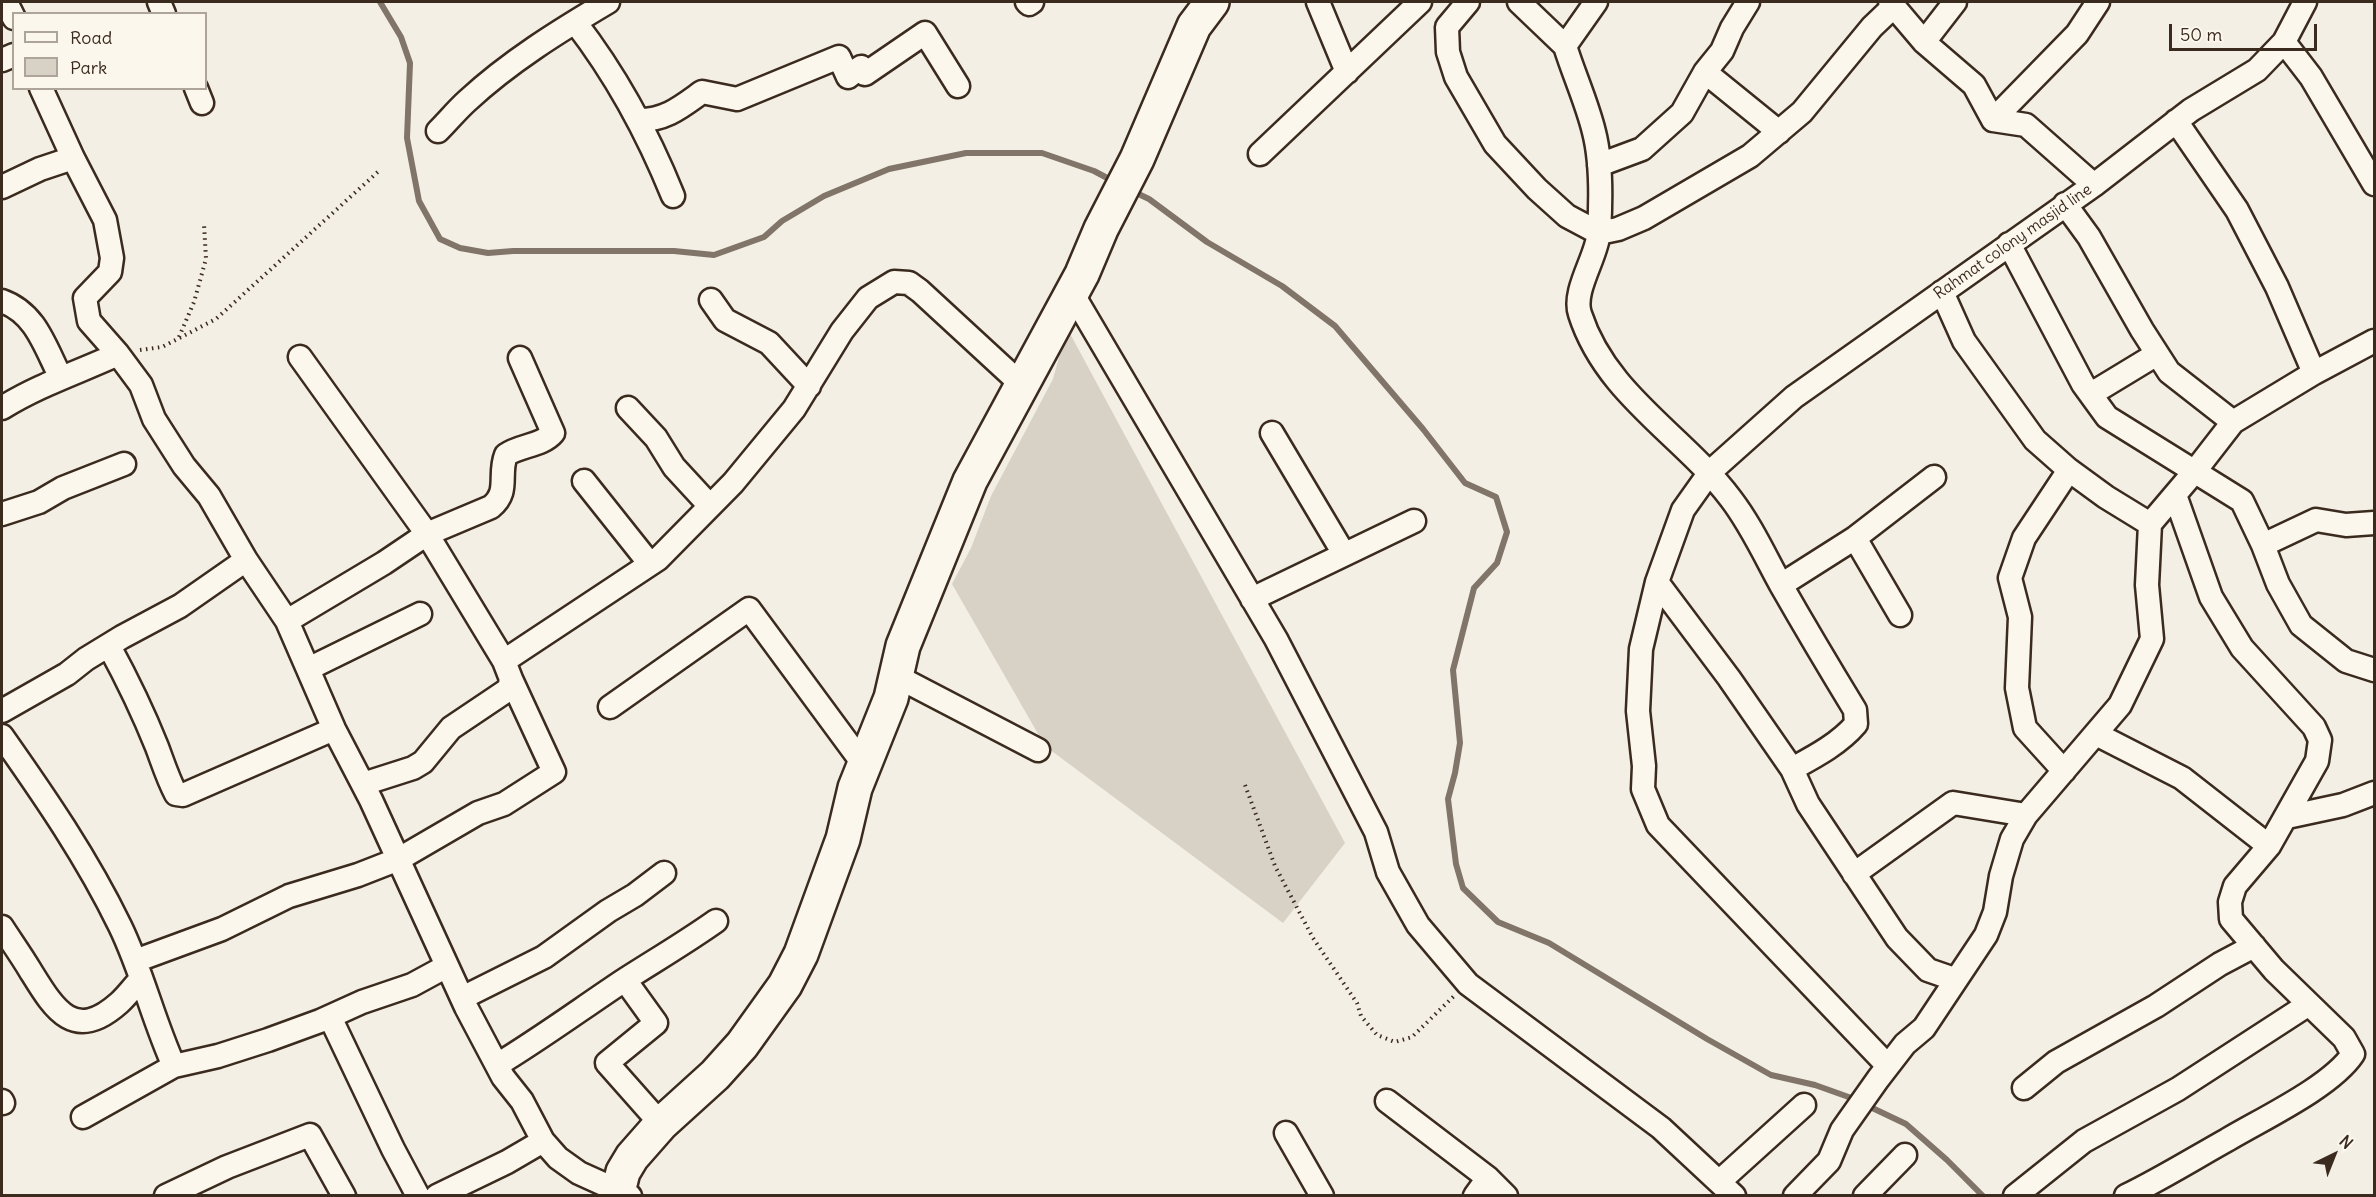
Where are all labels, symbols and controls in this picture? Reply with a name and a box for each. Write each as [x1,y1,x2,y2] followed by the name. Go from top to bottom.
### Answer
[12,12,207,90] legend
[2172,12,2320,50] scale bar
[2180,23,2222,46] text: 50 m
[70,26,112,49] text: Road
[70,56,107,79] text: Park
[1930,180,2096,304] street label: Rahmat colony masjid line
[2304,1125,2364,1185] north arrow
[2335,1131,2357,1153] text: N

